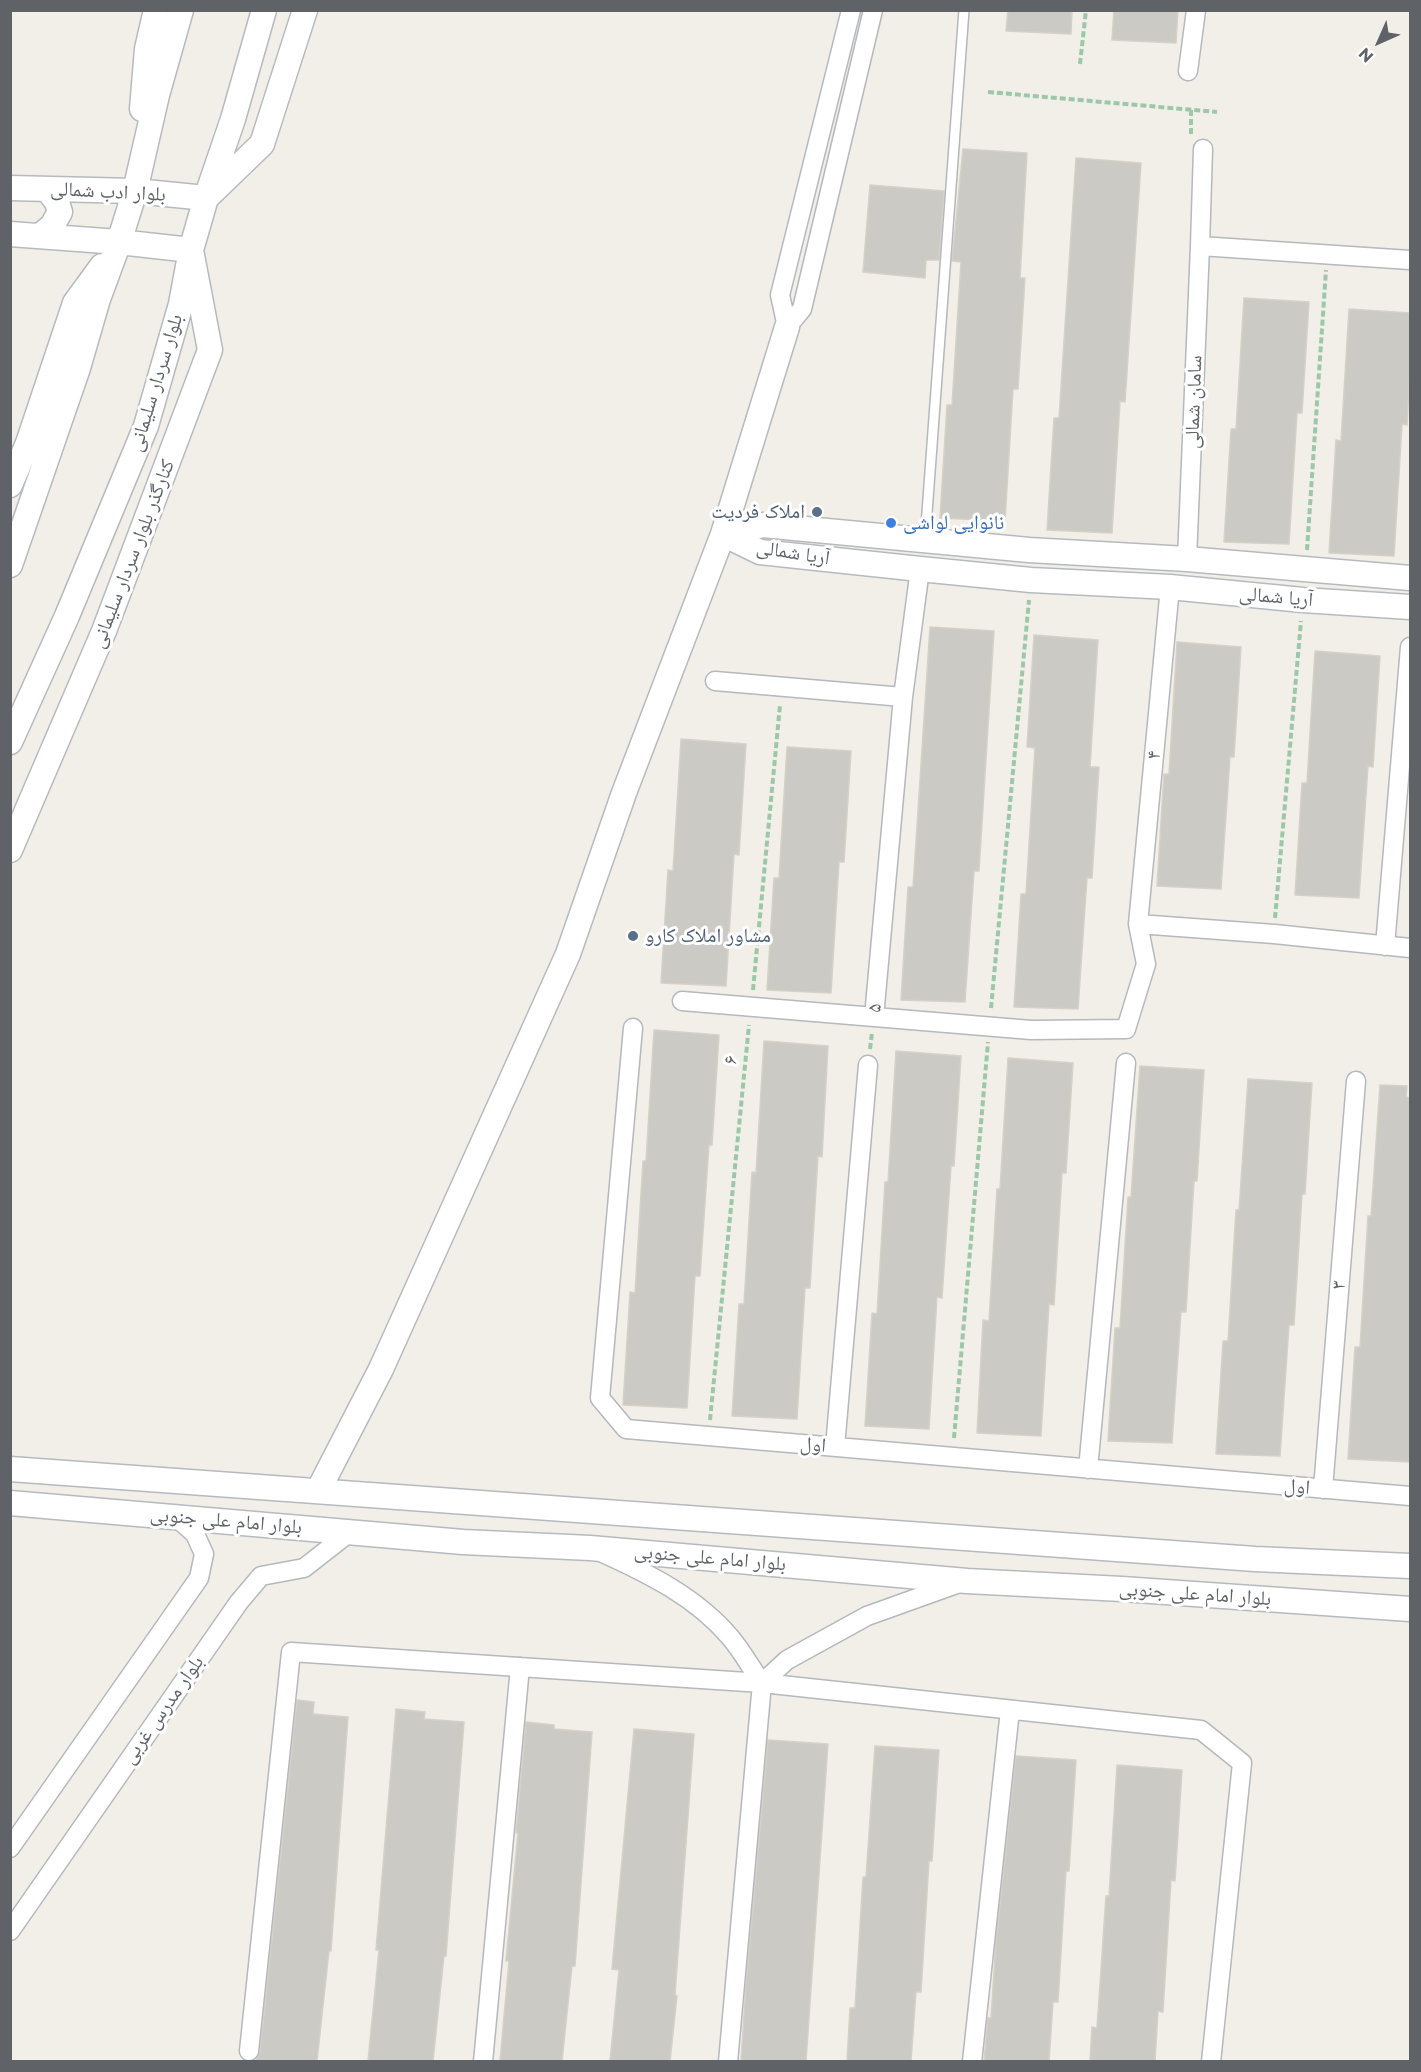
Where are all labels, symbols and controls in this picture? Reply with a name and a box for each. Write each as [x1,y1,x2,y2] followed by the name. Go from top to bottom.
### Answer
[1349,12,1409,72] north arrow
[1355,44,1377,66] text: N
[50,177,166,207] street label: بلوار ادب شمالی
[124,311,188,455] street label: بلوار سردار سلیمانی
[1180,355,1208,449] street label: سامان شمالی
[86,456,180,652] street label: کنارگذر بلوار سردار سلیمانی
[711,500,805,524] place label: املاک فردیت
[810,505,824,519] marker: املاک فردیت
[903,511,1004,535] place label: نانوایی لواشی
[884,516,898,530] marker: نانوایی لواشی
[755,535,831,571] street label: آریا شمالی
[1238,582,1314,612] street label: آریا شمالی
[1142,749,1166,761] street label: ۴
[645,924,771,948] place label: مشاور املاک کارو
[626,929,640,943] marker: مشاور املاک کارو
[863,1002,887,1014] street label: ۵
[719,1054,743,1066] street label: ۶
[1327,1279,1351,1291] street label: ۳
[799,1432,827,1458] street label: اول
[1283,1474,1311,1500] street label: اول
[149,1502,303,1540] street label: بلوار امام علی جنوبی
[633,1539,787,1577] street label: بلوار امام علی جنوبی
[1118,1577,1272,1611] street label: بلوار امام علی جنوبی
[117,1651,209,1769] street label: بلوار مدرس غربی

